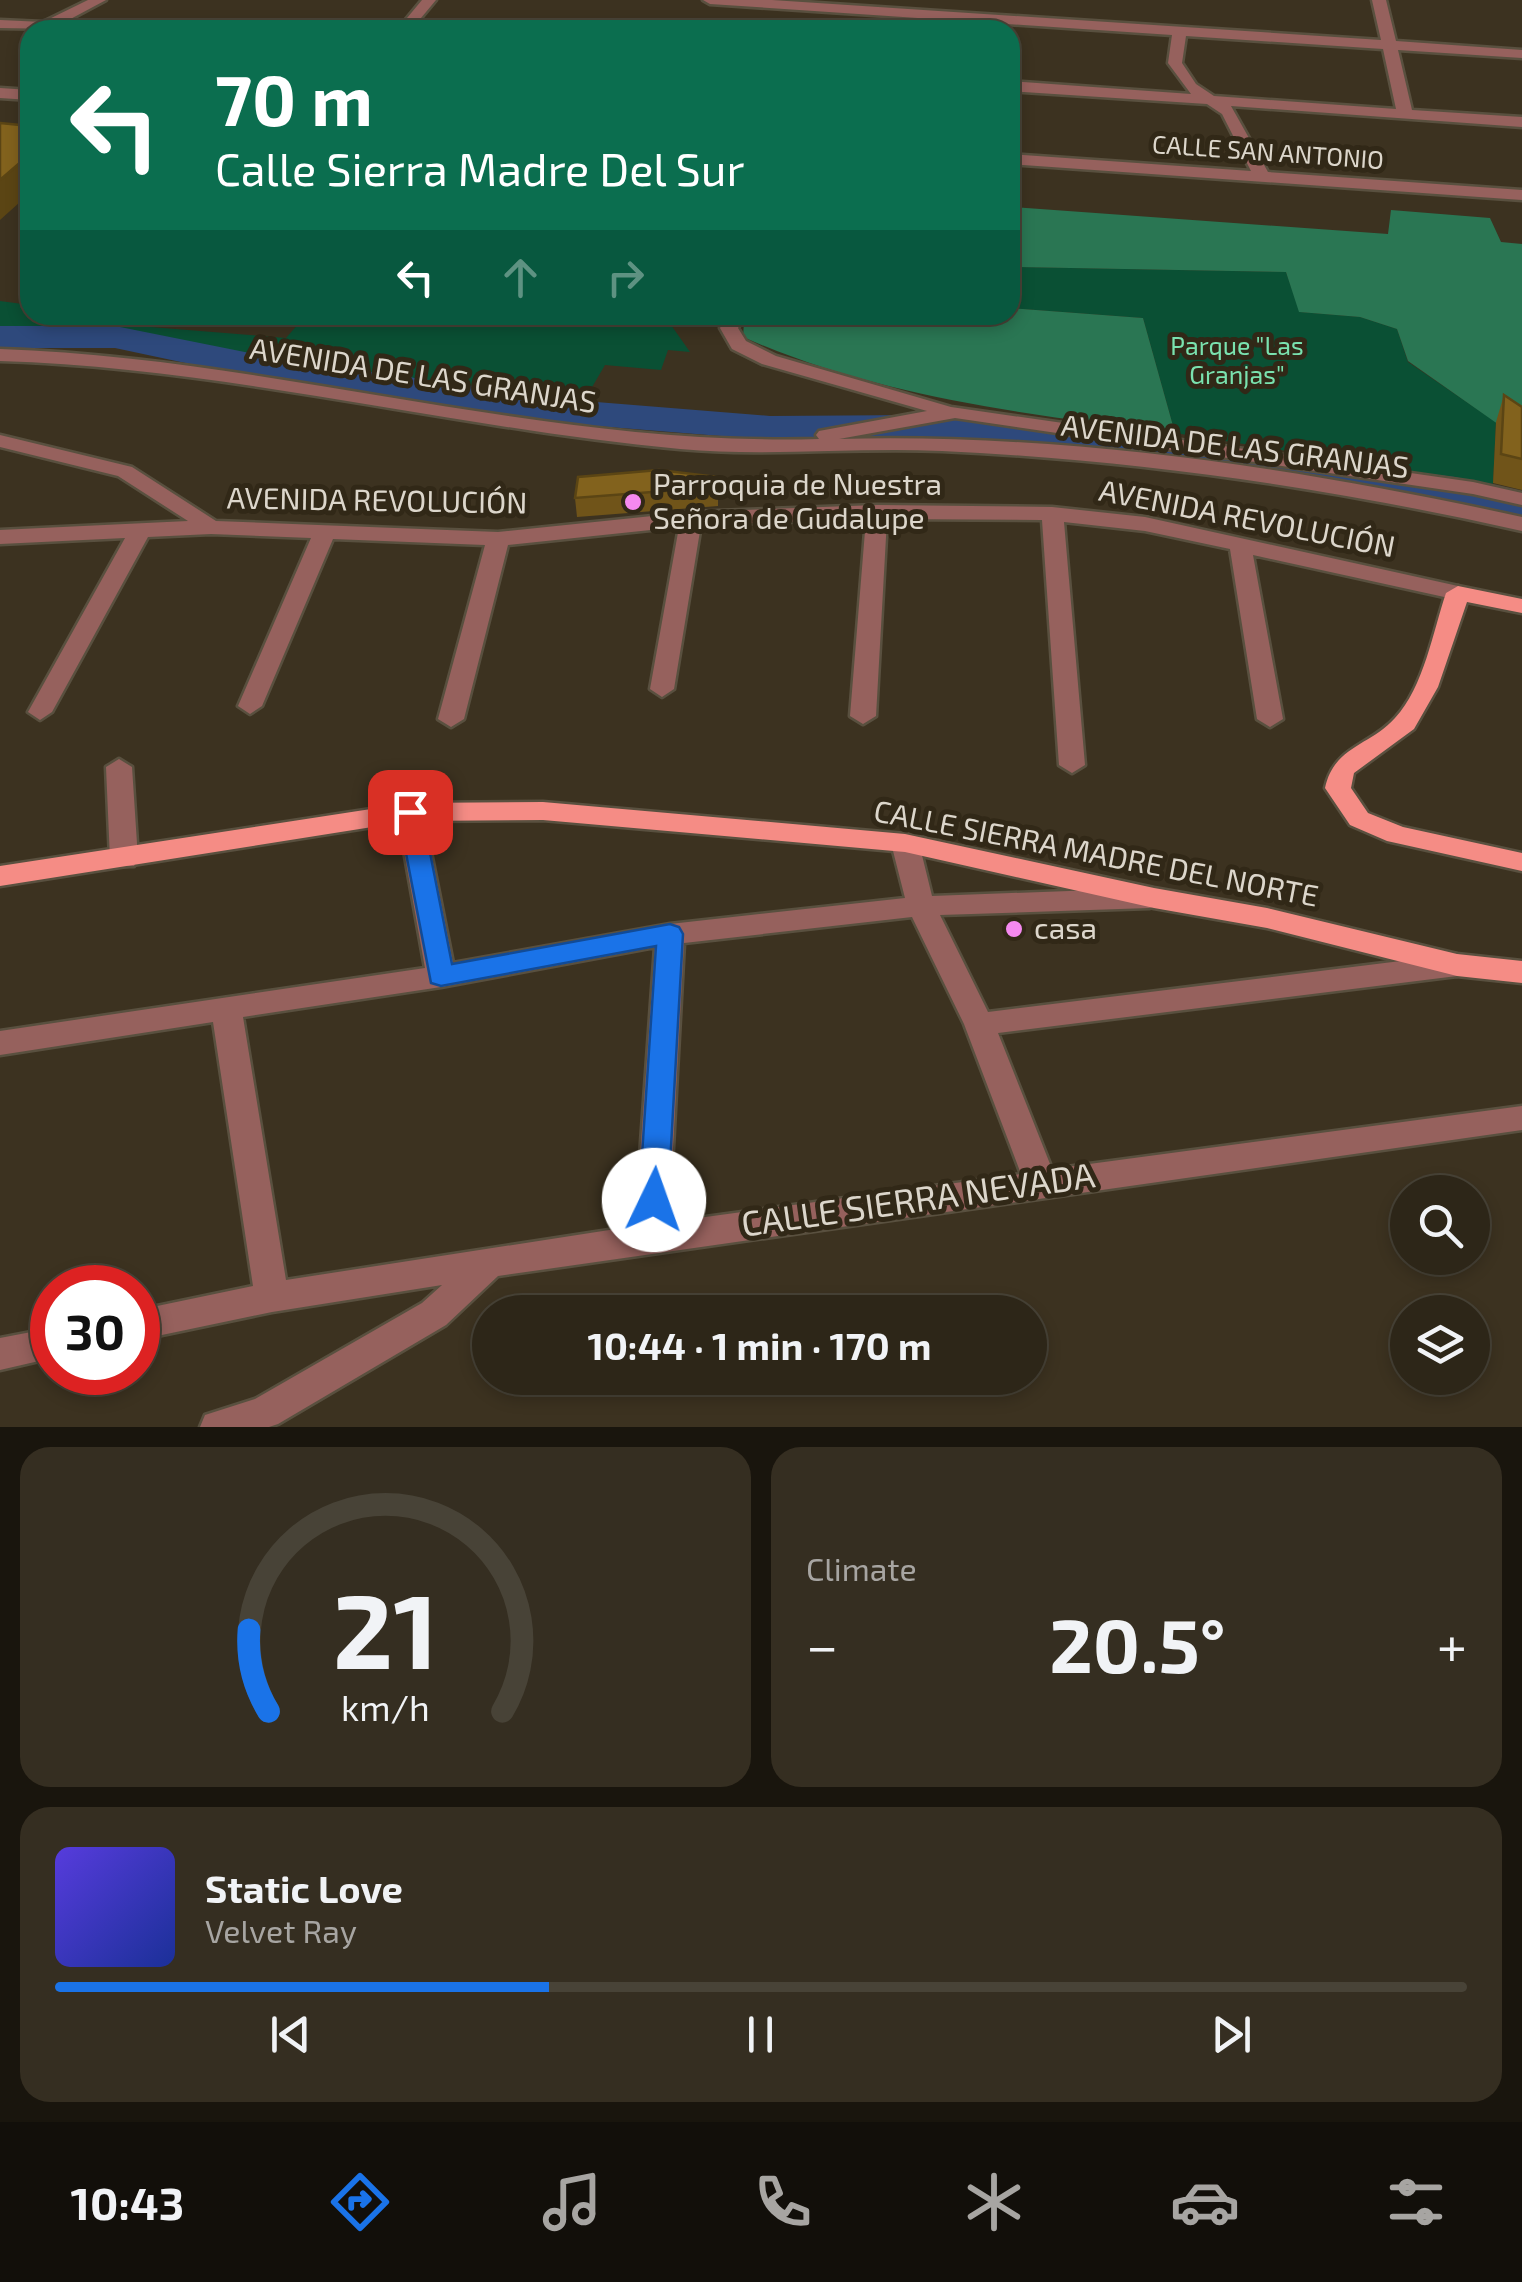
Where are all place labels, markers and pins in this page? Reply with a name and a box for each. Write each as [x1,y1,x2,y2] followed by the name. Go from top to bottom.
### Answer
[653,465,942,535] place label: Parroquia de Nuestra Señora de Gudalupe
[622,491,644,513] marker: Parroquia de Nuestra Señora de Gudalupe
[368,770,453,855] pin
[1034,909,1097,945] place label: casa
[1003,918,1025,940] marker: casa

